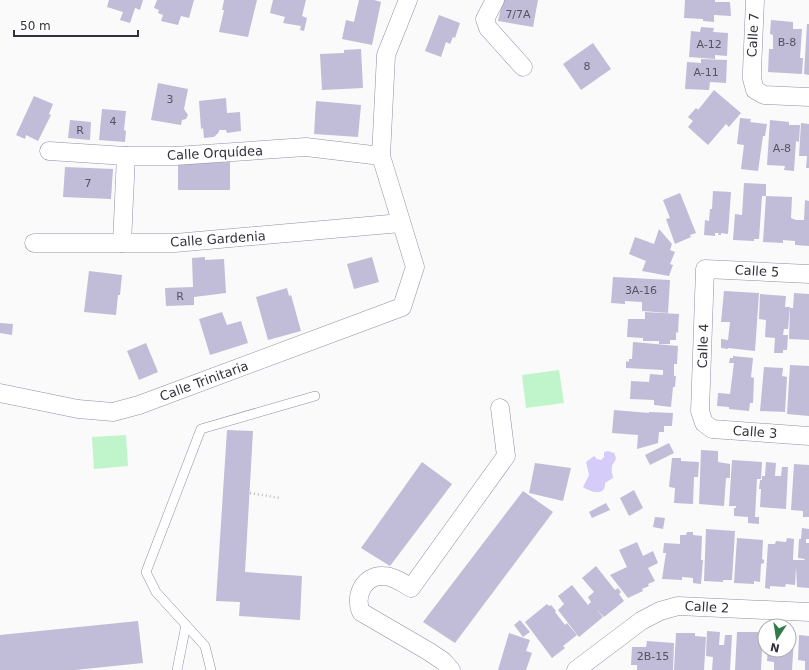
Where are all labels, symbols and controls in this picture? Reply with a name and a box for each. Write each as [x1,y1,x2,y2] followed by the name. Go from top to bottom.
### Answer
[505,8,531,21] house number: 7/7A
[14,12,138,38] scale bar
[744,12,762,58] street label: Calle 7
[20,19,51,33] text: 50 m
[778,36,796,49] house number: B-8
[696,38,722,51] house number: A-12
[584,60,591,73] house number: 8
[693,66,719,79] house number: A-11
[167,93,174,106] house number: 3
[110,115,117,128] house number: 4
[76,124,84,137] house number: R
[773,142,791,155] house number: A-8
[167,143,263,163] street label: Calle Orquídea
[85,177,92,190] house number: 7
[170,228,266,250] street label: Calle Gardenia
[734,262,780,280] street label: Calle 5
[625,284,657,297] house number: 3A-16
[176,290,184,303] house number: R
[695,323,711,369] street label: Calle 4
[158,358,250,404] street label: Calle Trinitaria
[732,423,778,441] street label: Calle 3
[684,598,730,616] street label: Calle 2
[757,618,797,658] north arrow
[769,640,781,655] text: N
[637,650,669,663] house number: 2B-15

